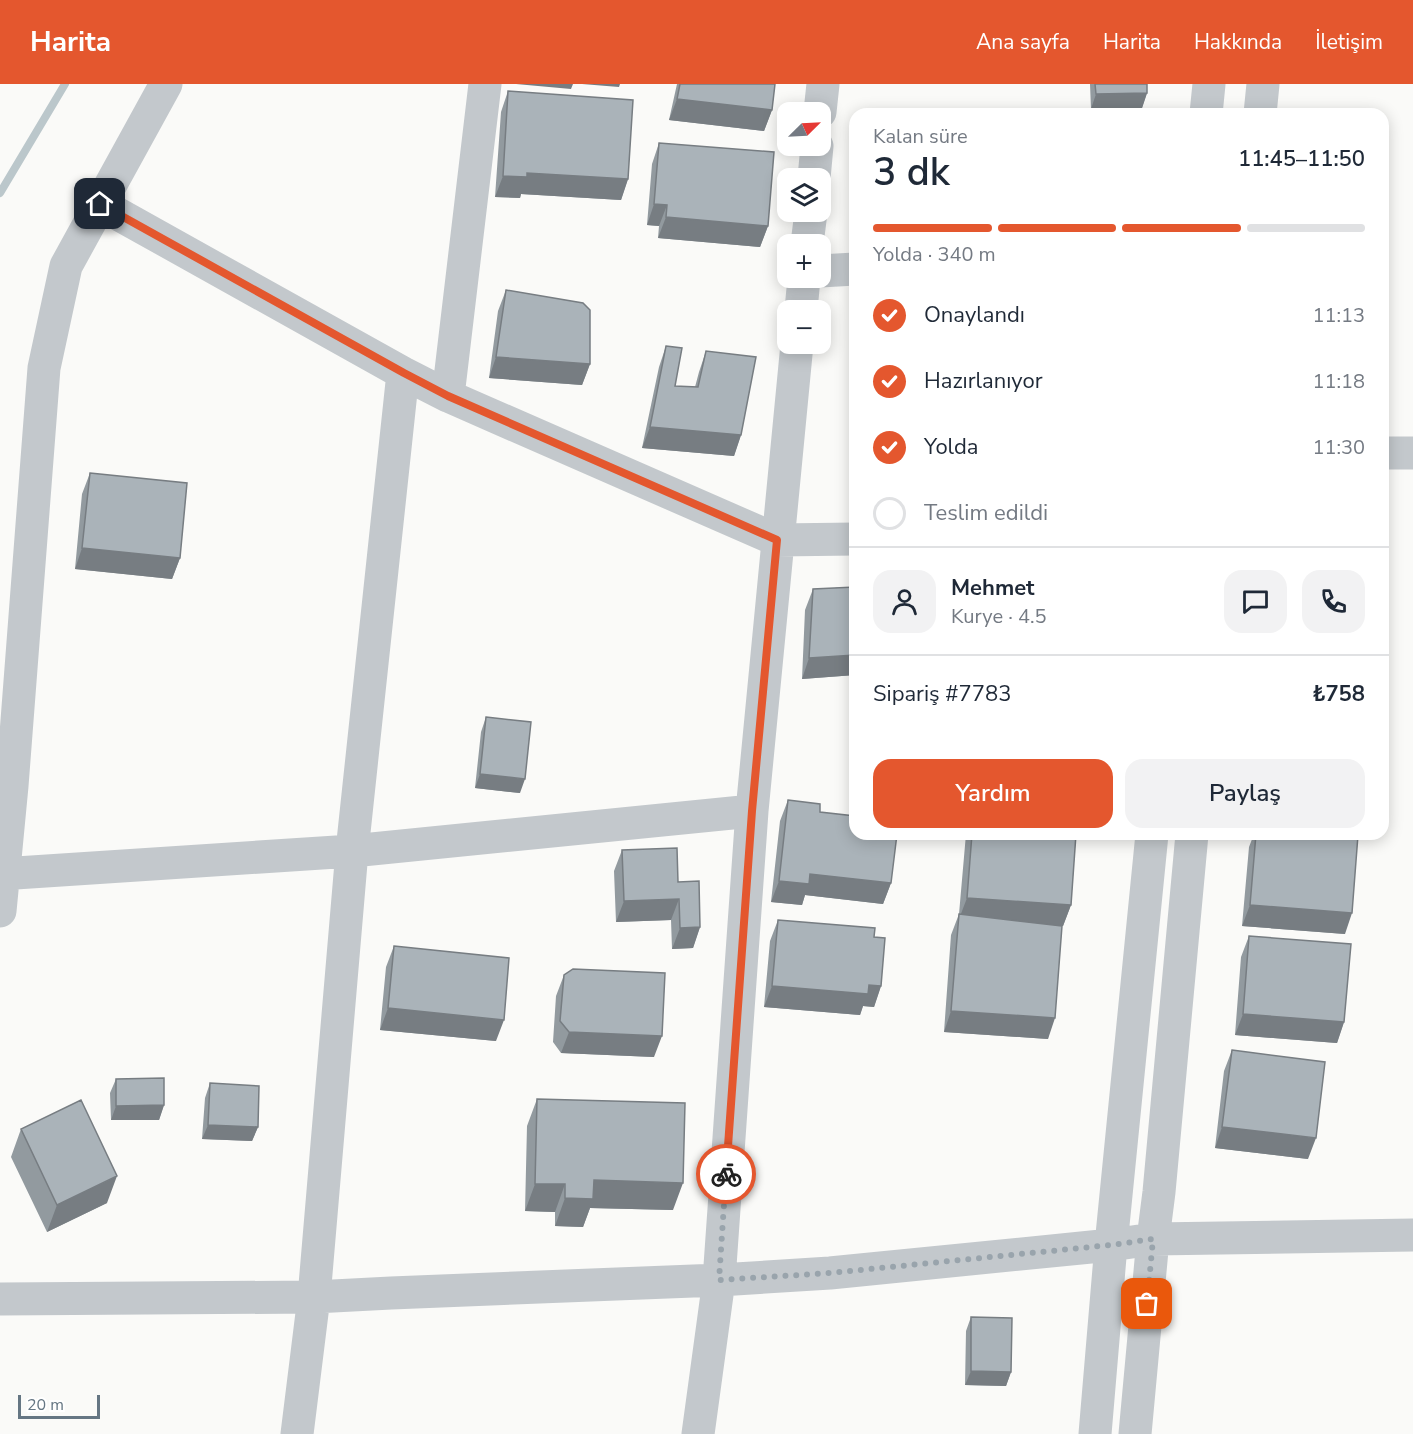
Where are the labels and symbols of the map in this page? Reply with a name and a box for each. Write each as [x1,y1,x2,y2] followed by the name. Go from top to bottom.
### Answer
[777,102,831,156] north arrow
[74,178,125,229] pin
[696,1144,756,1204] courier
[1121,1278,1172,1329] pin
[18,1392,100,1420] scale bar

